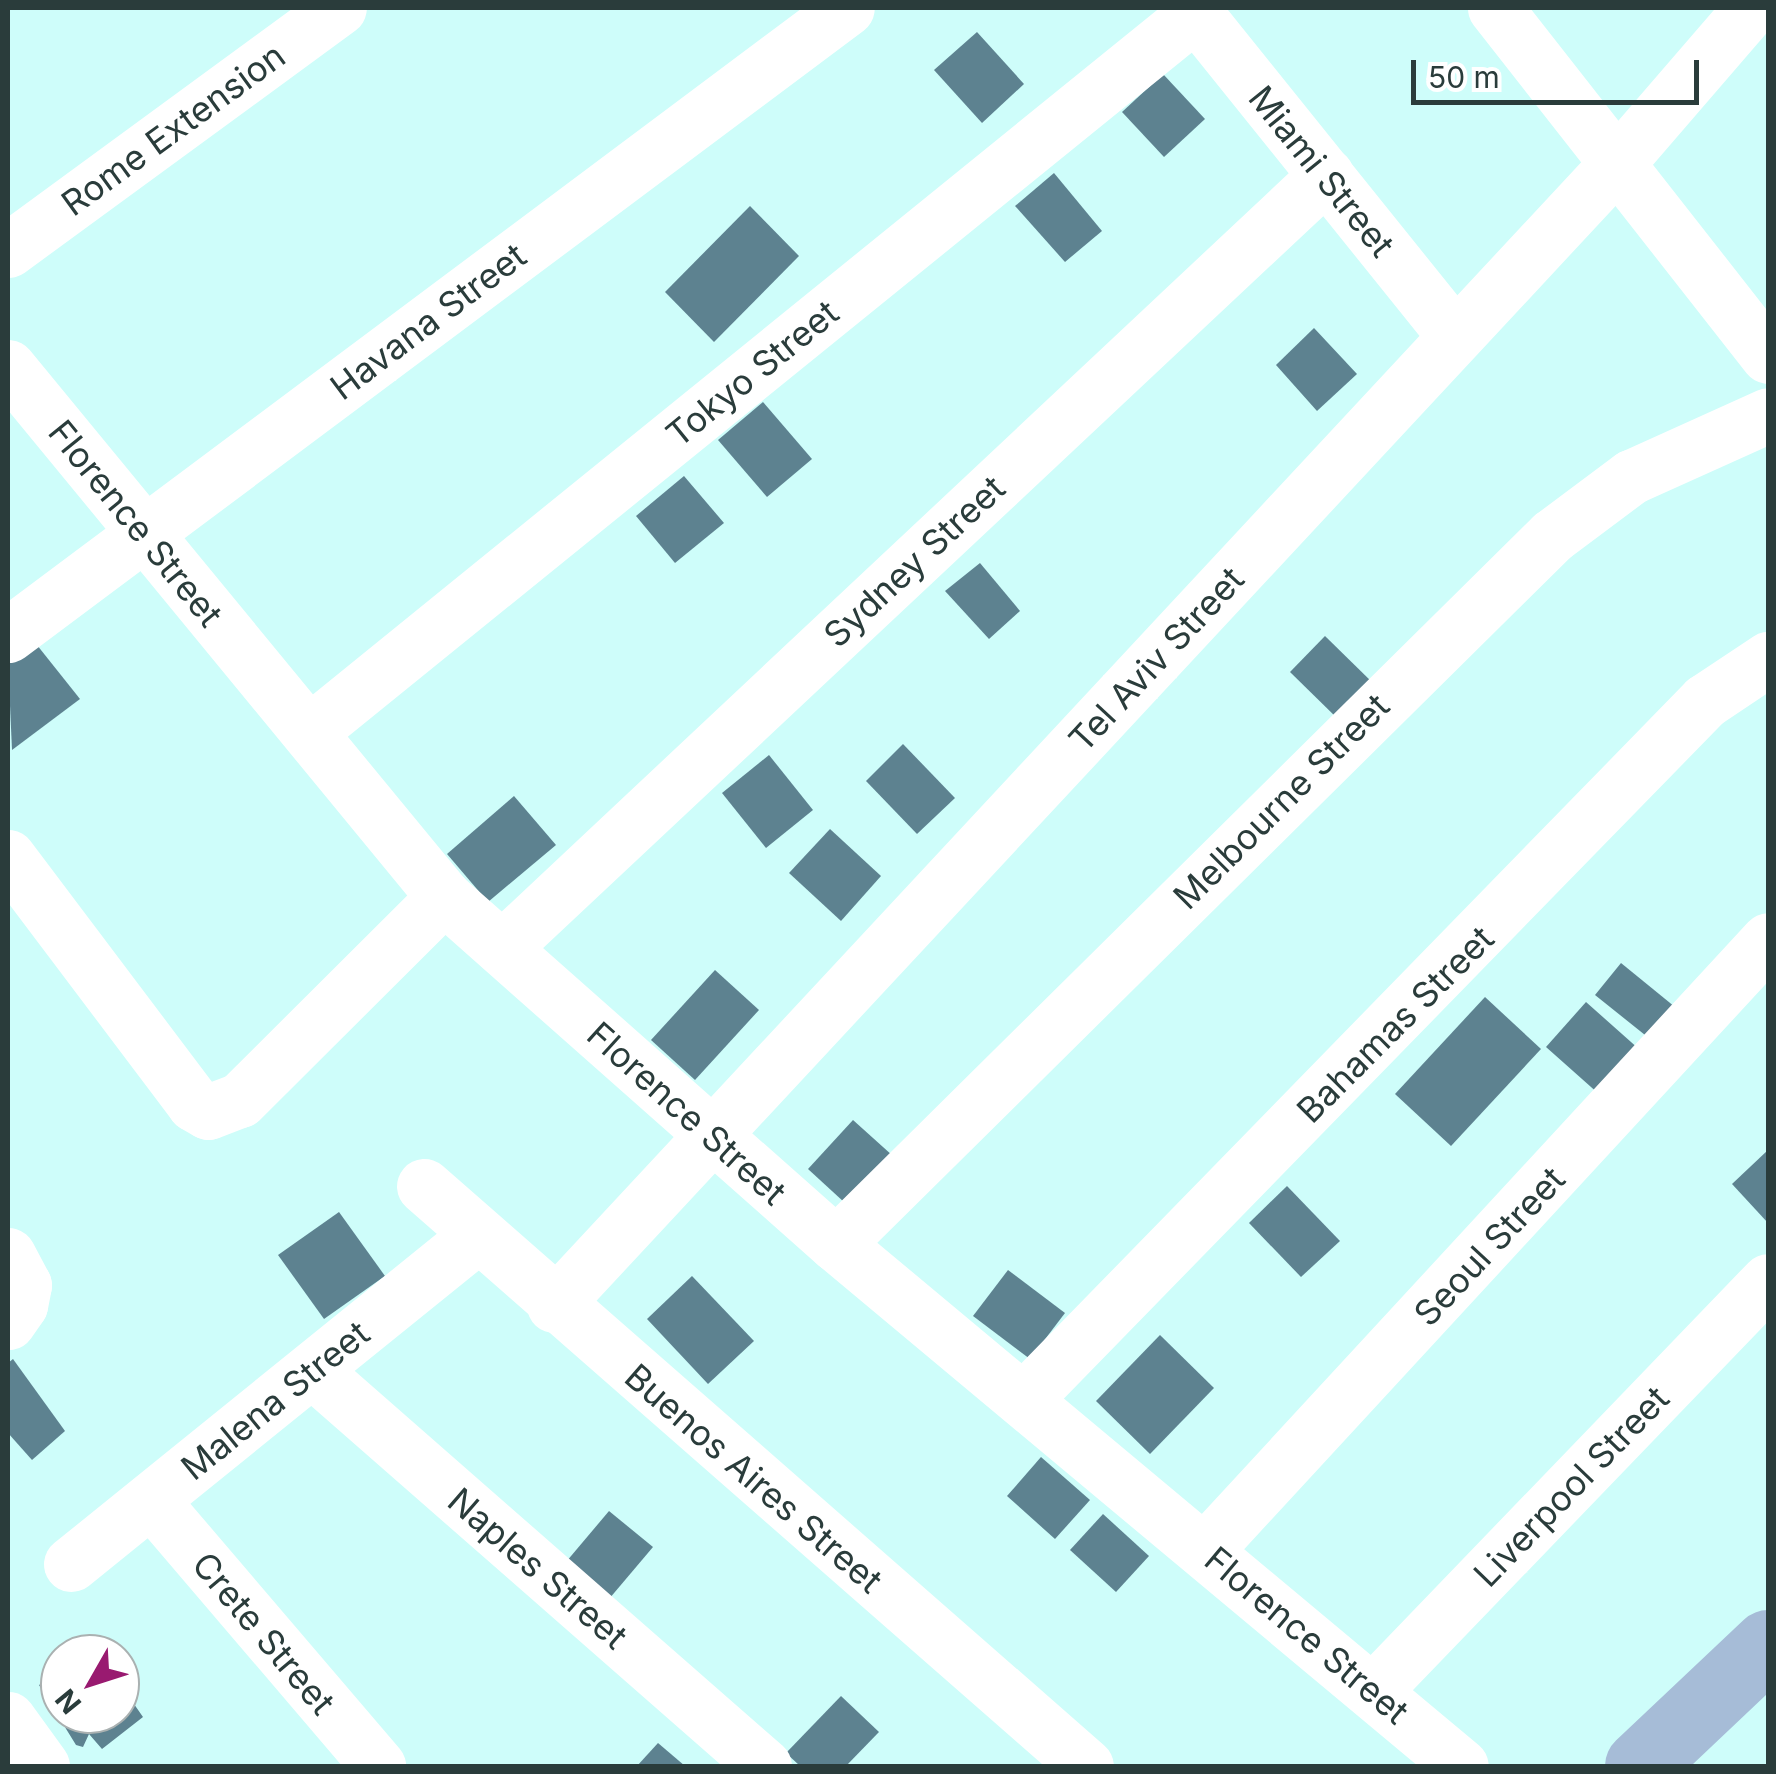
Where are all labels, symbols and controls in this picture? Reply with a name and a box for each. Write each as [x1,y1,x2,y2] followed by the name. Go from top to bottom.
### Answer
[53,34,293,224] street label: Rome Extension
[1416,40,1704,102] scale bar
[1428,59,1500,95] text: 50 m
[1240,77,1404,265] street label: Miami Street
[322,234,534,408] street label: Havana Street
[658,291,846,455] street label: Tokyo Street
[40,412,232,634] street label: Florence Street
[815,467,1013,655] street label: Sydney Street
[1060,558,1252,760] street label: Tel Aviv Street
[1165,685,1397,917] street label: Melbourne Street
[1288,917,1502,1131] street label: Bahamas Street
[579,1013,795,1213] street label: Florence Street
[1405,1158,1573,1334] street label: Seoul Street
[173,1312,377,1488] street label: Malena Street
[617,1355,891,1601] street label: Buenos Aires Street
[1465,1377,1677,1595] street label: Liverpool Street
[440,1479,636,1657] street label: Naples Street
[1197,1538,1417,1732] street label: Florence Street
[184,1543,344,1723] street label: Crete Street
[40,1634,140,1734] north arrow
[48,1683,88,1721] text: N

